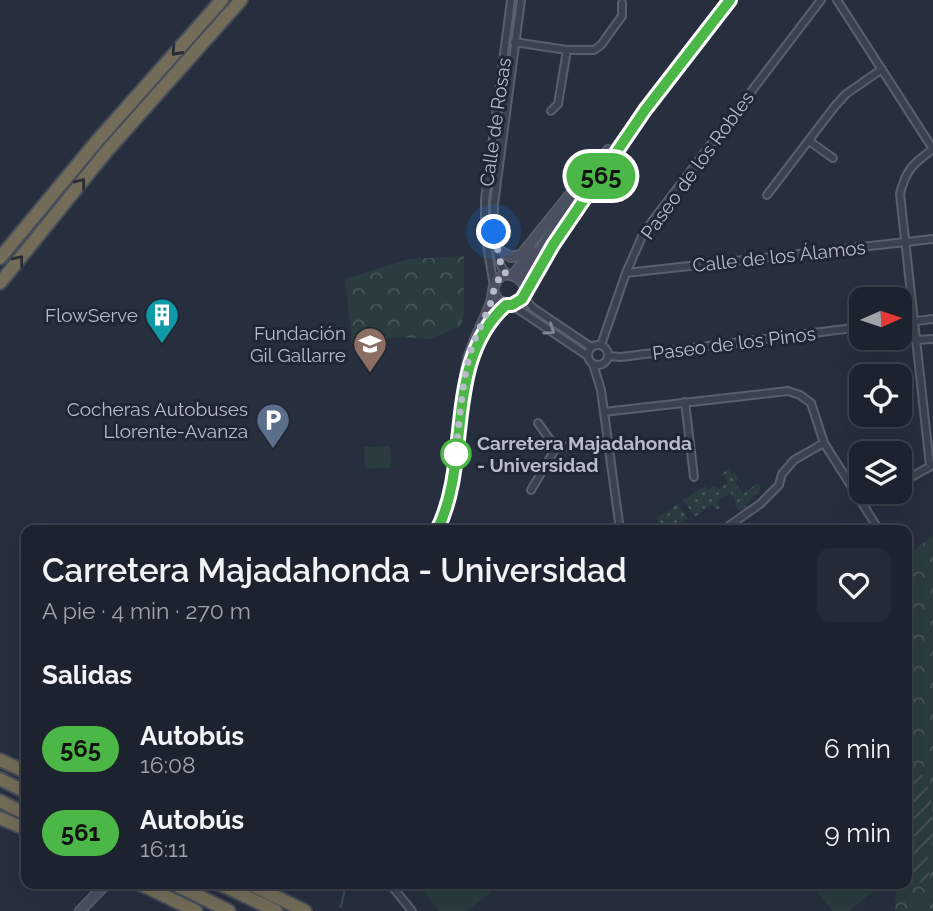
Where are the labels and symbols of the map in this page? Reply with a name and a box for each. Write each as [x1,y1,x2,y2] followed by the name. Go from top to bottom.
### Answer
[172,43,184,56] one-way arrow
[475,56,515,188] street label: Calle de Rosas
[636,87,758,243] street label: Paseo de los Robles
[561,153,641,199] line badge: 565
[72,179,85,191] one-way arrow
[476,214,511,249] your location
[691,236,867,276] street label: Calle de los Álamos
[11,255,23,268] one-way arrow
[849,287,912,350] north arrow
[143,296,181,345] building icon: FlowServe
[45,304,138,326] place label: FlowServe
[250,322,346,366] place label: Fundación Gil Gallarre
[542,322,555,334] one-way arrow
[651,322,817,364] street label: Paseo de los Pinos
[351,325,389,374] school or university icon: Fundación Gil Gallarre
[67,398,248,442] place label: Cocheras Autobuses Llorente-Avanza
[254,401,292,450] parking icon: Cocheras Autobuses Llorente-Avanza
[477,432,692,476] place label: Carretera Majadahonda - Universidad
[441,439,471,469] marker: Carretera Majadahonda - Universidad

